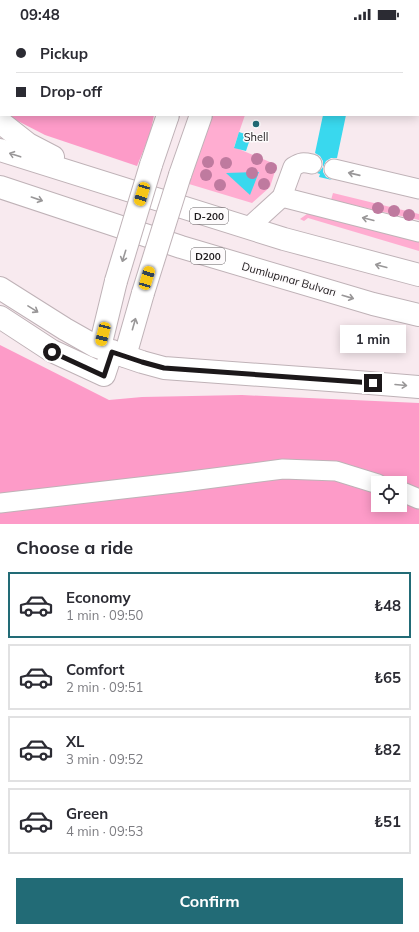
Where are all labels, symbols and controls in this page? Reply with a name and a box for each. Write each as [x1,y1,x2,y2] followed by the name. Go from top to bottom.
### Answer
[20,5,60,24] text: 09:48
[40,44,88,63] text: Pickup
[40,82,102,101] text: Drop-off
[251,119,261,129] marker: Shell
[244,130,268,144] place label: Shell
[10,151,22,159] one-way arrow
[348,169,361,177] one-way arrow
[133,181,151,207] car
[31,196,43,204] one-way arrow
[190,208,228,224] road number: D-200
[361,214,374,222] one-way arrow
[191,248,225,264] road number: D200
[119,250,127,262] one-way arrow
[240,259,338,299] street label: Dumlupınar Bulvarı
[375,261,388,269] one-way arrow
[138,265,156,291] car
[341,294,354,301] one-way arrow
[27,306,39,314] one-way arrow
[131,318,138,331] one-way arrow
[94,321,112,347] car
[340,325,406,353] callout: 1 min
[356,331,390,347] text: 1 min
[43,343,61,361] route start
[364,374,382,392] route end
[394,382,407,389] one-way arrow
[371,476,407,512] map controls
[371,476,407,512] button: locate
[16,536,133,559] text: Choose a ride
[18,587,54,623] icon: car
[66,588,131,607] text: Economy
[374,596,401,615] text: ₺48
[66,607,143,623] text: 1 min · 09:50
[18,659,54,695] icon: car
[66,660,124,679] text: Comfort
[374,668,401,687] text: ₺65
[66,679,143,695] text: 2 min · 09:51
[18,731,54,767] icon: car
[66,732,84,751] text: XL
[374,740,401,759] text: ₺82
[66,751,143,767] text: 3 min · 09:52
[18,803,54,839] icon: car
[66,804,108,823] text: Green
[374,812,401,831] text: ₺51
[66,823,143,839] text: 4 min · 09:53
[16,878,403,924] button: Confirm

